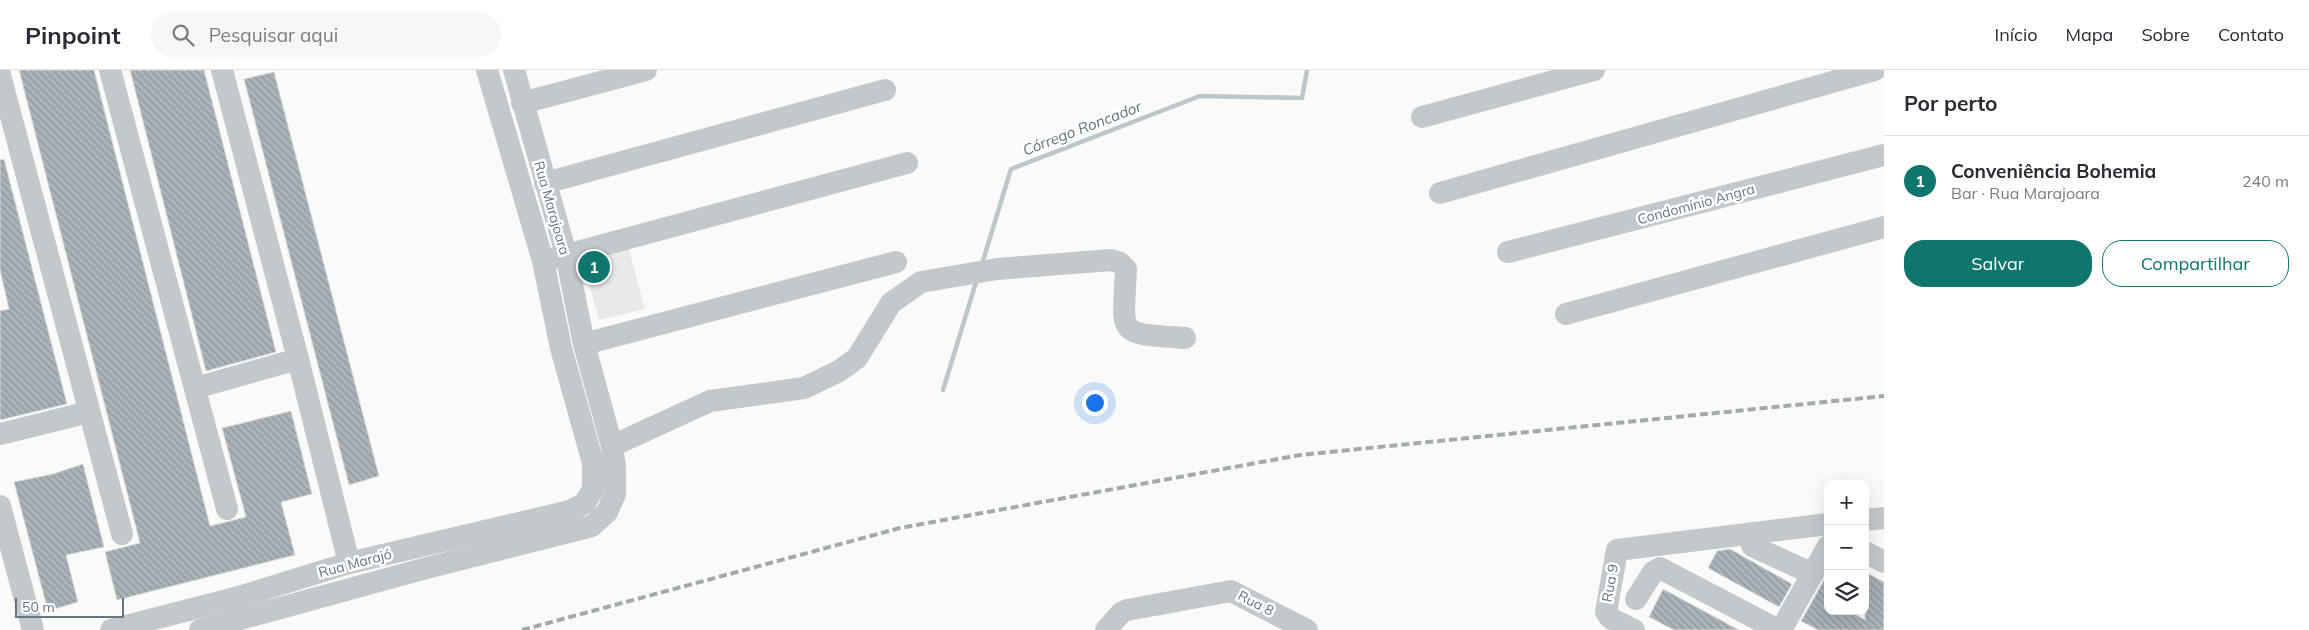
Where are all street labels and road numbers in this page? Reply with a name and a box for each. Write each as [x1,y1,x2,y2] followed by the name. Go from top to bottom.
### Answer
[530,159,574,257] street label: Rua Marajoara
[1635,180,1757,228] street label: Condomínio Angra
[316,545,394,581] street label: Rua Marajó
[1598,563,1622,603] street label: Rua 9
[1235,586,1277,620] street label: Rua 8

